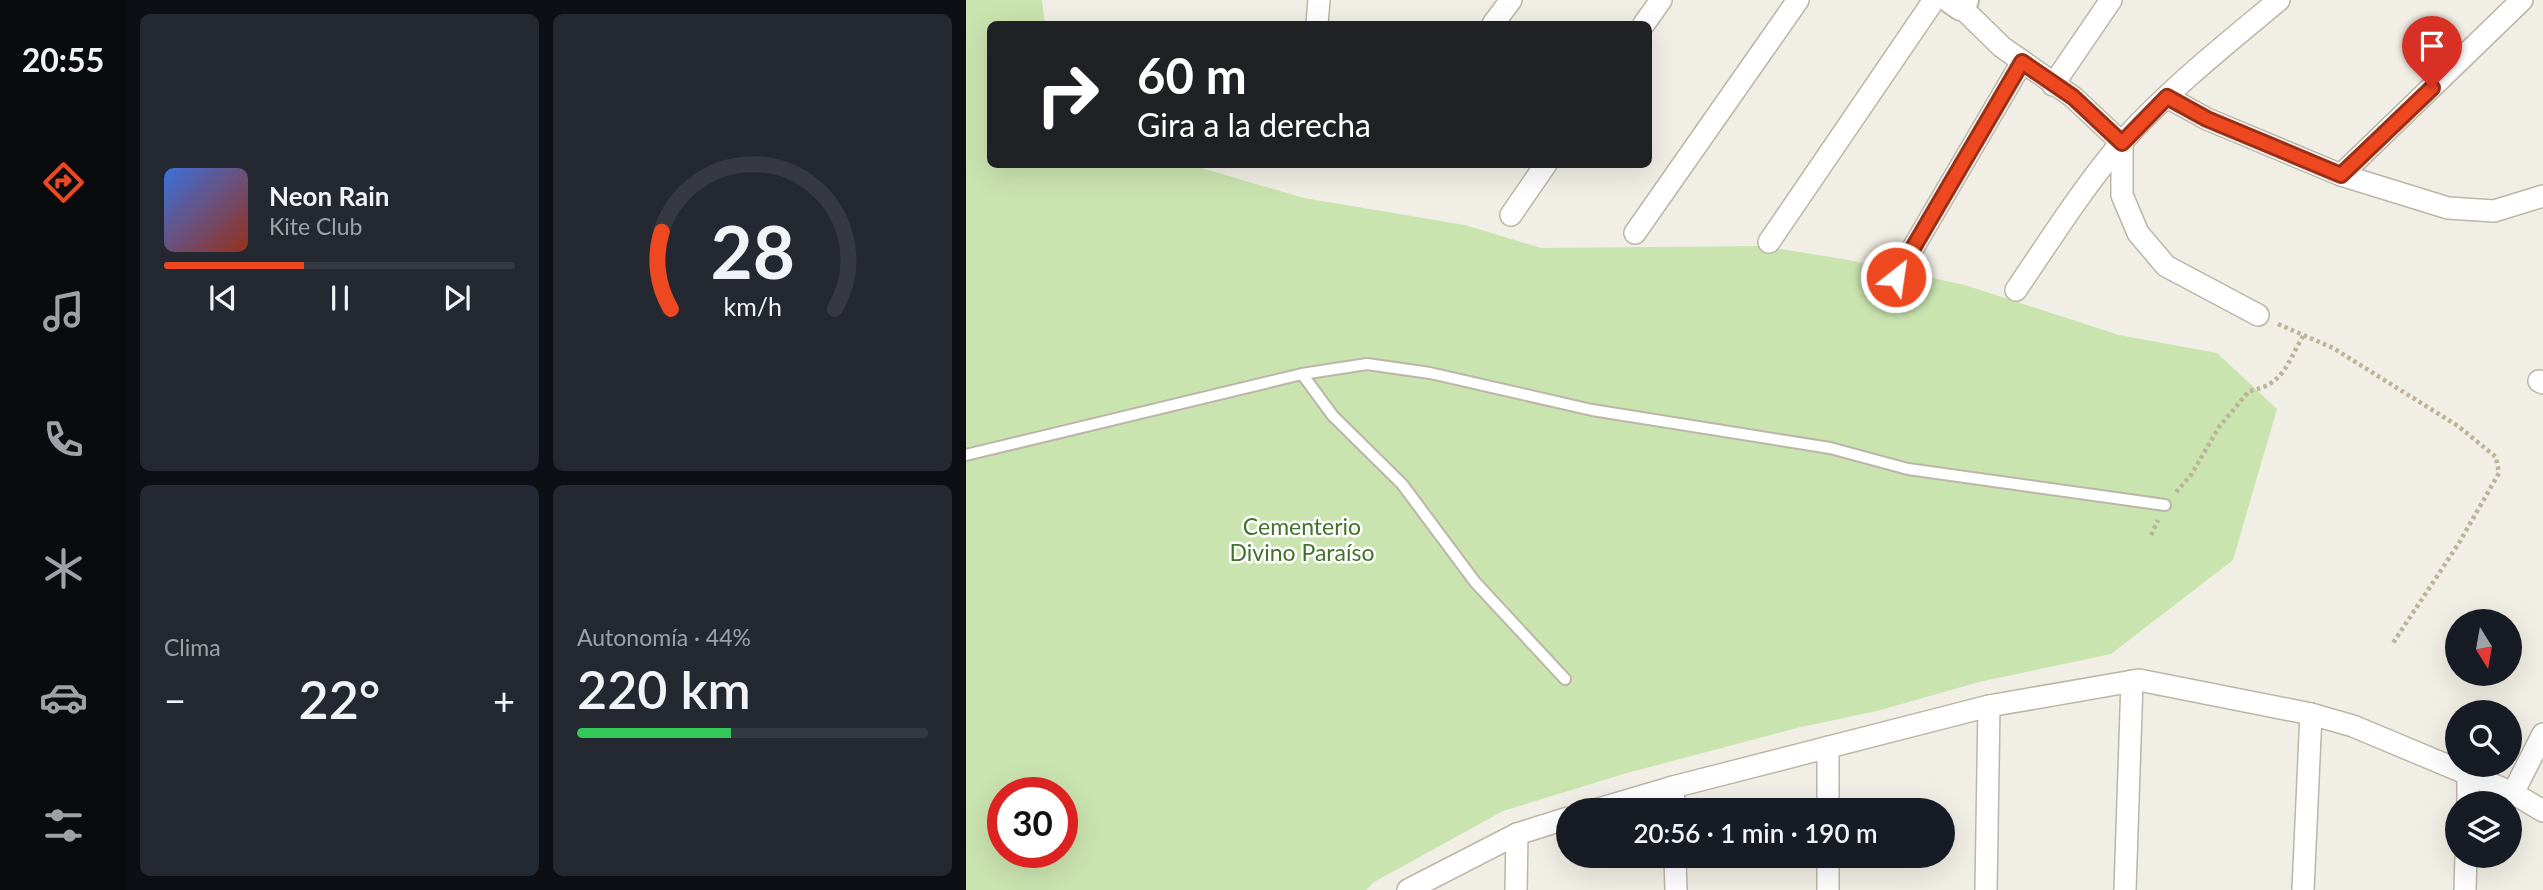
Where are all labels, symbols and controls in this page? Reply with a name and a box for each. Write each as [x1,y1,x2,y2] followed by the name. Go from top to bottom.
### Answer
[2402,16,2462,88] pin
[2413,27,2451,65] icon: arrive
[22,40,104,79] text: 20:55
[1137,46,1247,104] text: 60 m
[1022,49,1113,140] icon: right
[1137,105,1371,144] text: Gira a la derecha
[39,158,88,207] icon: directions
[269,180,389,212] text: Neon Rain
[710,207,795,295] text: 28
[269,212,362,240] text: Kite Club
[1859,240,1933,314] position arrow
[204,279,242,317] icon: previous
[321,279,359,317] icon: pause
[438,279,476,317] icon: next
[39,287,88,336] icon: music
[723,291,782,321] text: km/h
[39,415,88,464] icon: phone
[1230,512,1374,566] park label: Cementerio Divino Paraíso
[39,544,88,593] icon: climate
[2445,609,2522,686] north arrow
[2445,609,2522,868] map controls
[577,623,751,651] text: Autonomía · 44%
[164,633,221,661] text: Clima
[577,658,751,720] text: 220 km
[299,668,380,730] text: 22°
[39,673,88,722] icon: car
[164,677,186,723] text: −
[493,677,515,723] text: +
[2445,700,2522,777] button: search
[987,777,1078,868] speed limit sign: 30
[2445,791,2522,868] button: layers
[39,801,88,850] icon: filters
[1633,817,1878,849] text: 20:56 · 1 min · 190 m

